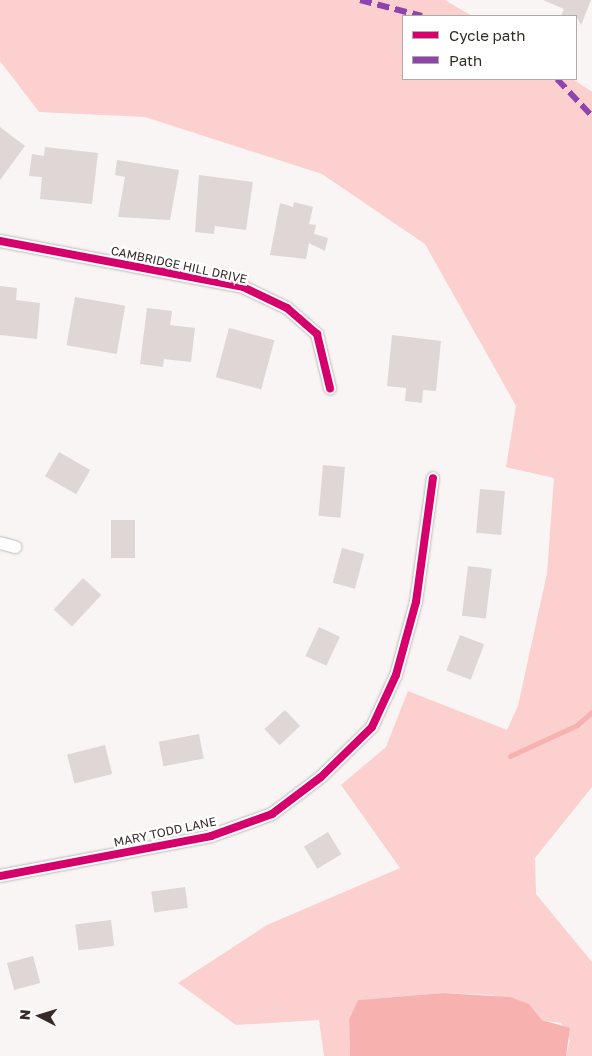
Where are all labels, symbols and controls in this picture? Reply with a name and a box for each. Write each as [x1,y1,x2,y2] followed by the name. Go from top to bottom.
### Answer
[402,15,577,80] legend
[449,26,525,44] text: Cycle path
[449,51,482,69] text: Path
[110,244,248,286] street label: CAMBRIDGE HILL DRIVE
[112,814,218,850] street label: MARY TODD LANE
[15,991,65,1041] north arrow
[16,1009,33,1021] text: N

